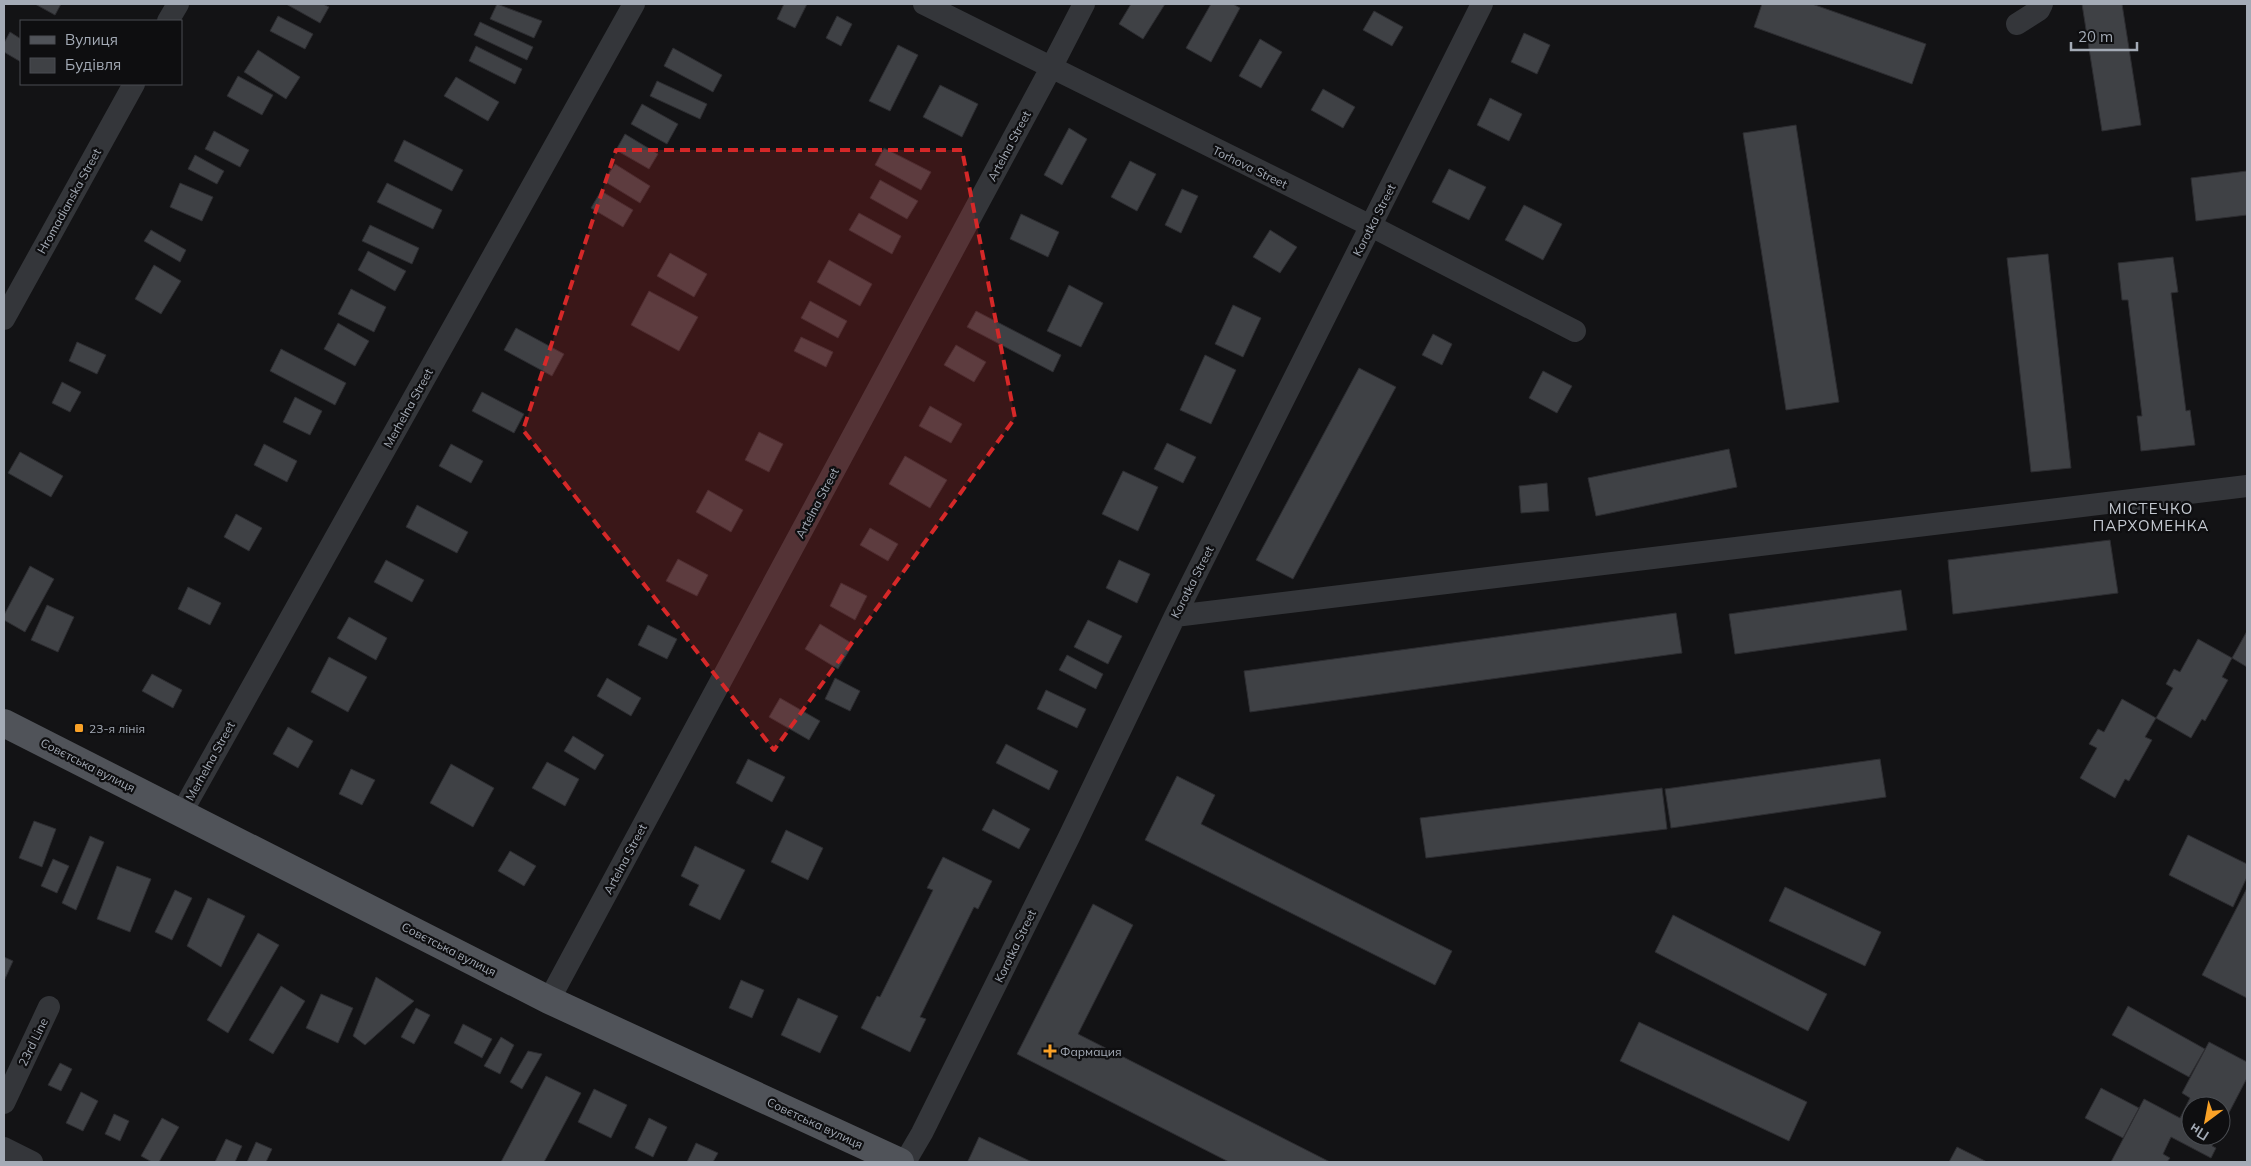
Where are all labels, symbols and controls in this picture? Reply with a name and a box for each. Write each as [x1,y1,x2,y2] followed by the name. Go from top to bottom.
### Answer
[20,20,182,85] legend
[2071,20,2137,52] scale bar
[2078,27,2113,46] text: 20 m
[65,30,118,49] text: Вулиця
[65,55,121,74] text: Будівля
[984,108,1034,184] street label: Artelna Street
[1210,142,1290,192] street label: Torhova Street
[34,146,104,256] street label: Hromadianska Street
[1349,181,1399,259] street label: Korotka Street
[380,366,436,450] street label: Merhelna Street
[792,465,842,541] street label: Artelna Street
[2093,499,2209,535] district label: МІСТЕЧКО ПАРХОМЕНКА
[1167,543,1217,621] street label: Korotka Street
[182,719,238,803] street label: Merhelna Street
[89,721,145,736] place label: 23-я лінія
[73,722,85,734] marker: 23-я лінія
[38,735,138,795] street label: Совєтська вулиця
[600,821,650,897] street label: Artelna Street
[991,907,1039,985] street label: Korotka Street
[399,919,499,979] street label: Совєтська вулиця
[15,1015,51,1069] street label: 23rd Line
[1060,1044,1122,1059] place label: Фармация
[1044,1045,1056,1057] marker: Фармация
[765,1094,865,1152] street label: Совєтська вулиця
[2181,1096,2231,1146] north arrow
[2186,1119,2212,1145] text: Пн

